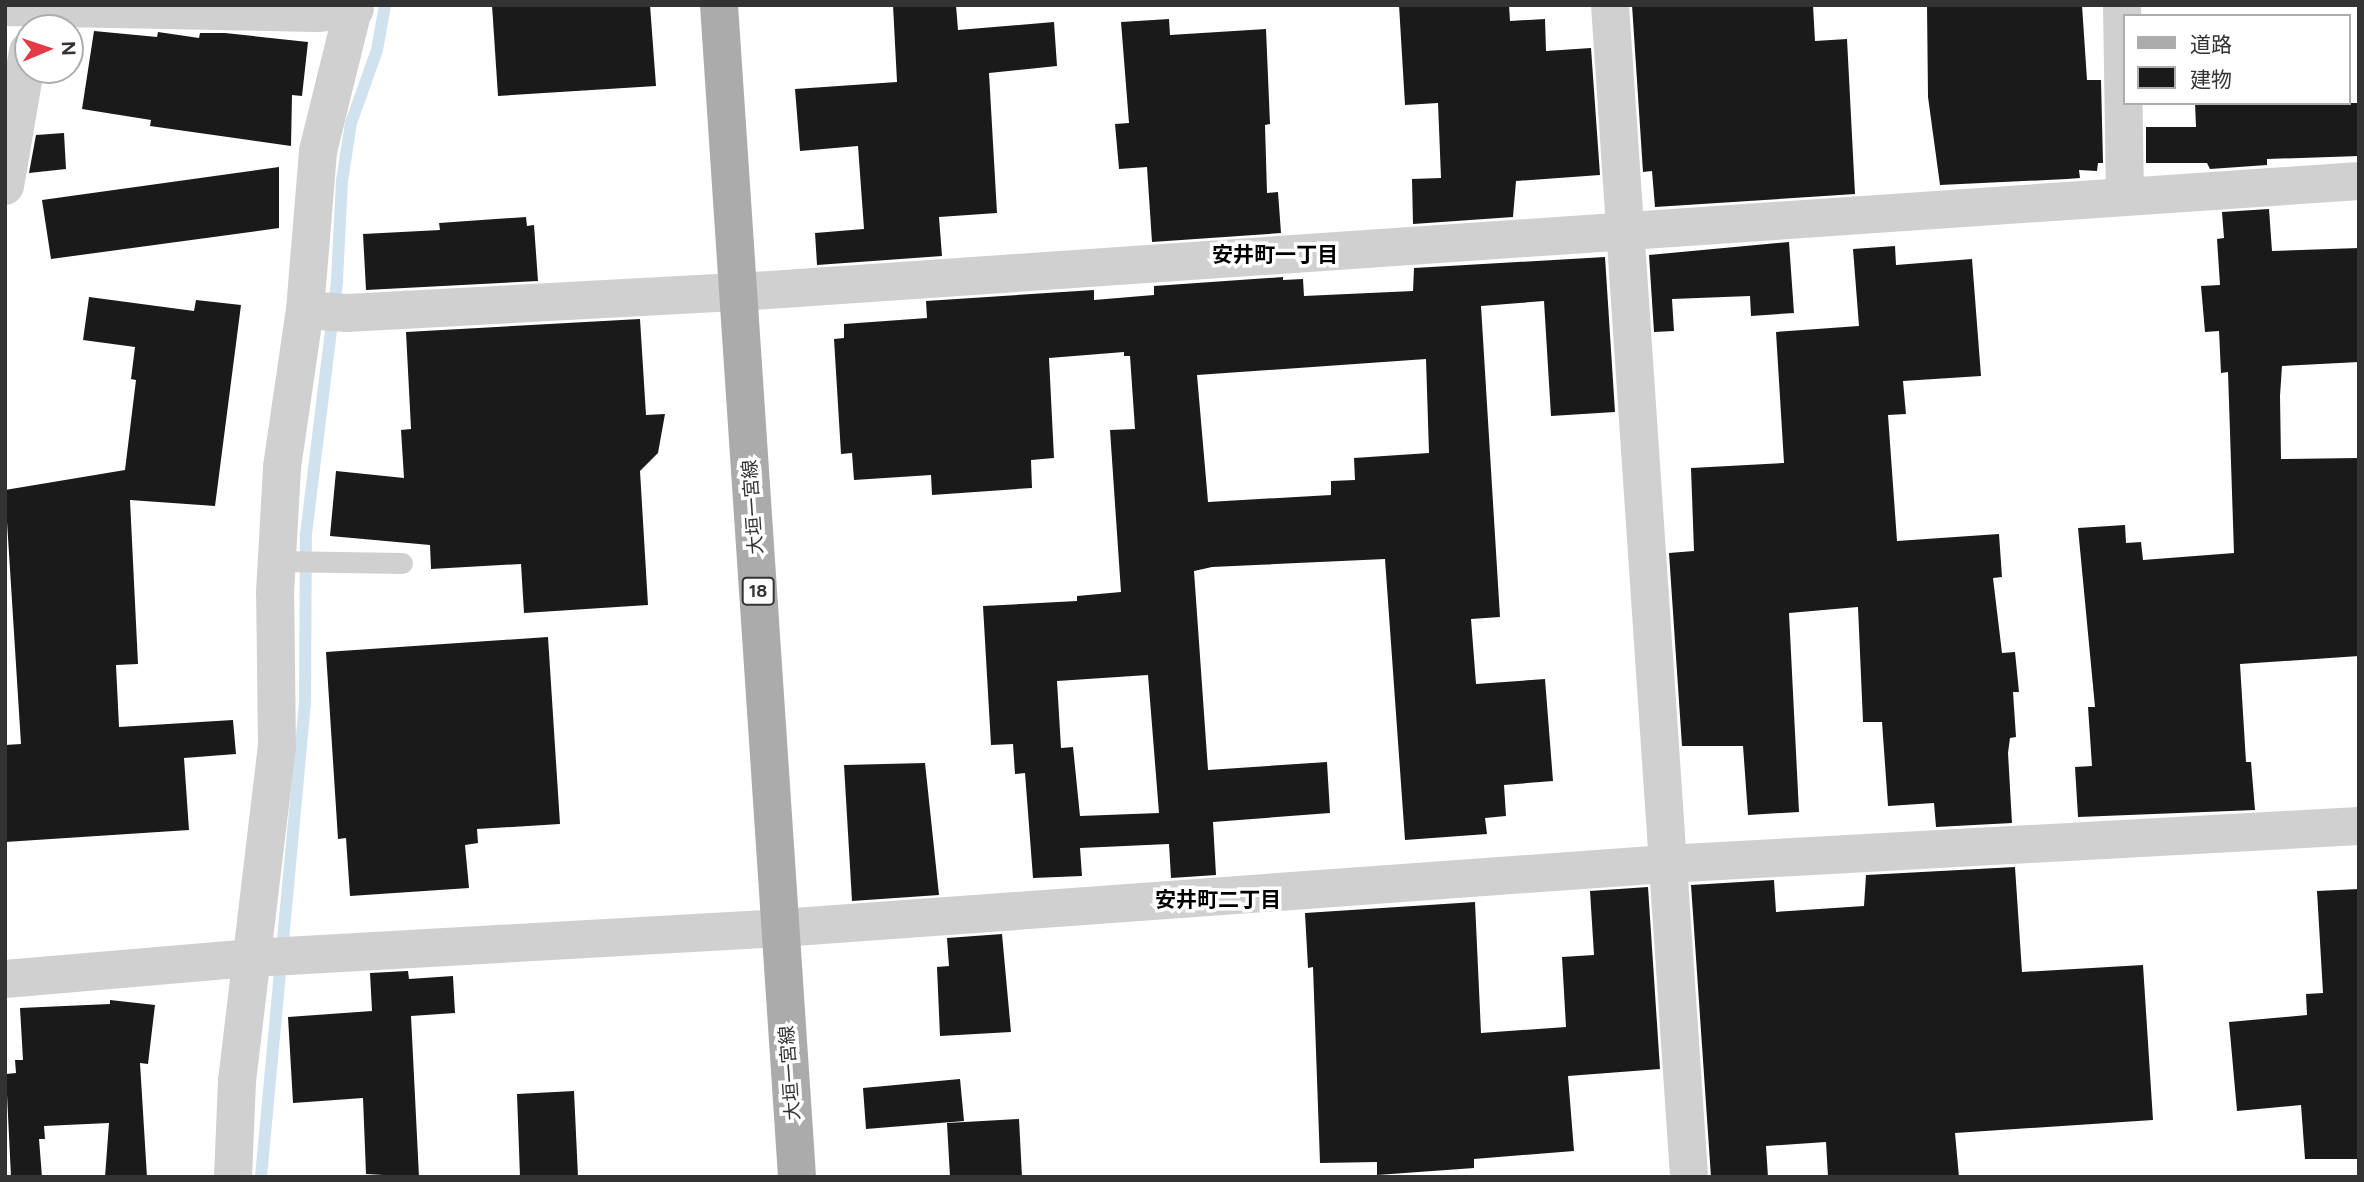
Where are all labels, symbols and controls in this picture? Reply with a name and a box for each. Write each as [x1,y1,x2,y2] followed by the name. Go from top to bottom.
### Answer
[14,14,84,84] north arrow
[2122,14,2350,105] legend
[2190,32,2232,57] text: 道路
[57,41,80,56] text: N
[2190,67,2232,92] text: 建物
[1212,242,1338,268] district label: 安井町一丁目
[738,459,768,555] street label: 大垣一宮線
[740,576,776,606] road number: 18
[1155,887,1281,913] district label: 安井町二丁目
[775,1025,805,1121] street label: 大垣一宮線

